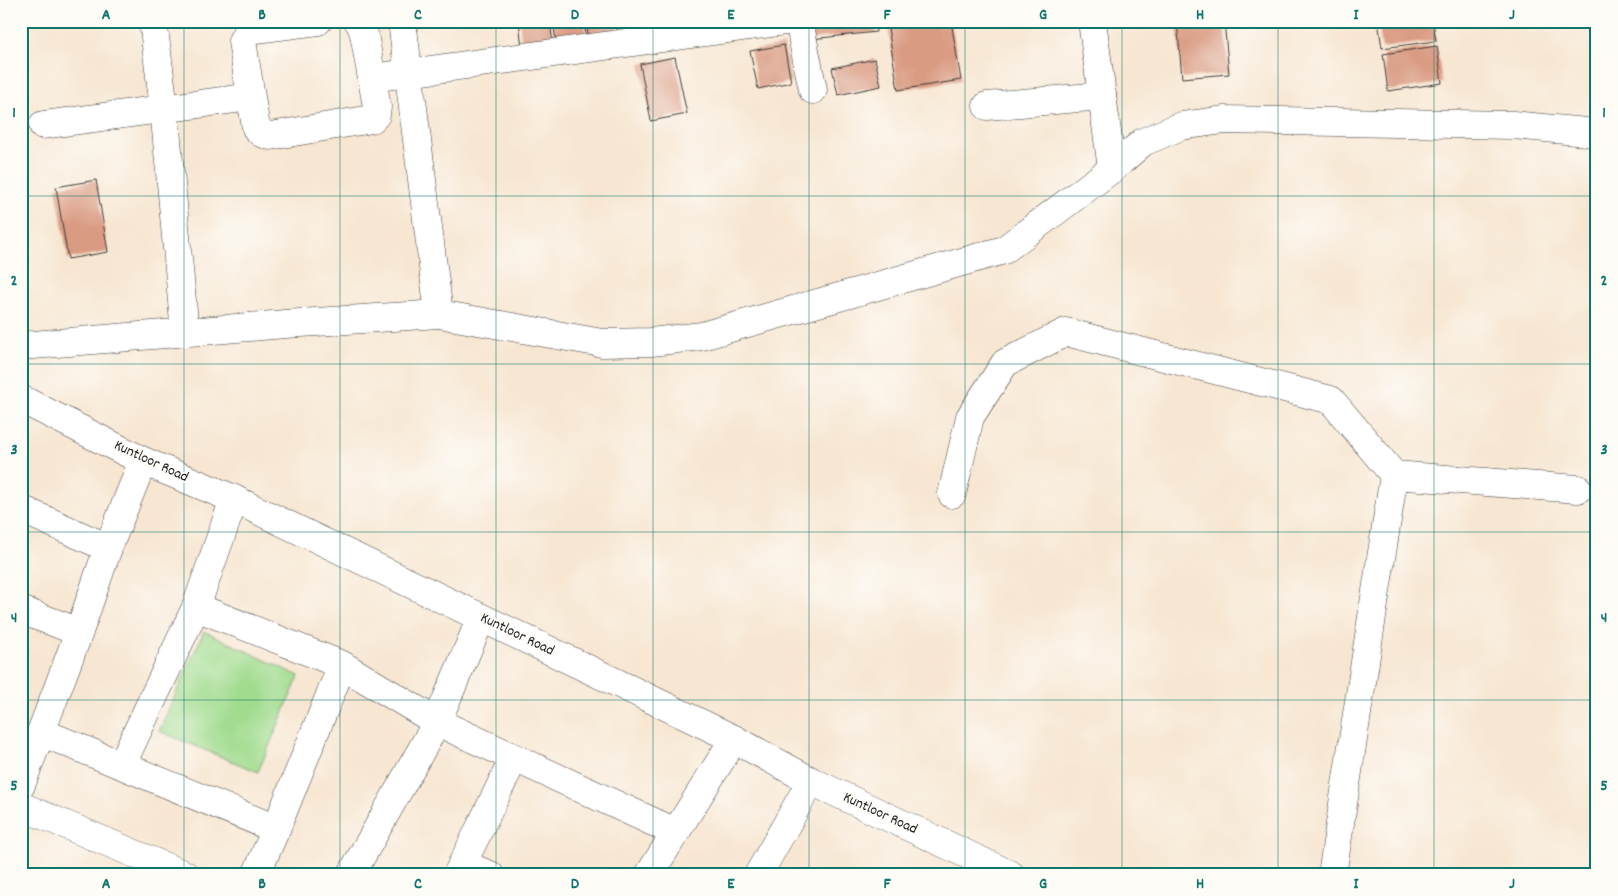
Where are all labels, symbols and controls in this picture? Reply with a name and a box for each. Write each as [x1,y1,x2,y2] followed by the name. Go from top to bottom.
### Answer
[102,4,111,27] text: A
[258,4,266,27] text: B
[414,4,422,27] text: C
[571,4,580,27] text: D
[727,4,735,27] text: E
[883,4,891,27] text: F
[1039,4,1047,27] text: G
[1196,4,1204,27] text: H
[1354,4,1360,27] text: I
[1509,4,1515,27] text: J
[12,102,16,125] text: 1
[1602,102,1606,125] text: 1
[11,270,18,293] text: 2
[1601,270,1608,293] text: 2
[110,435,192,489] street label: Kuntloor Road
[10,439,18,462] text: 3
[1600,439,1608,462] text: 3
[11,607,17,630] text: 4
[1601,607,1607,630] text: 4
[476,608,558,662] street label: Kuntloor Road
[10,775,18,798] text: 5
[1600,775,1608,798] text: 5
[839,787,921,841] street label: Kuntloor Road
[102,873,111,896] text: A
[258,873,266,896] text: B
[414,873,422,896] text: C
[571,873,580,896] text: D
[727,873,735,896] text: E
[883,873,891,896] text: F
[1039,873,1047,896] text: G
[1196,873,1204,896] text: H
[1354,873,1360,896] text: I
[1509,873,1515,896] text: J

